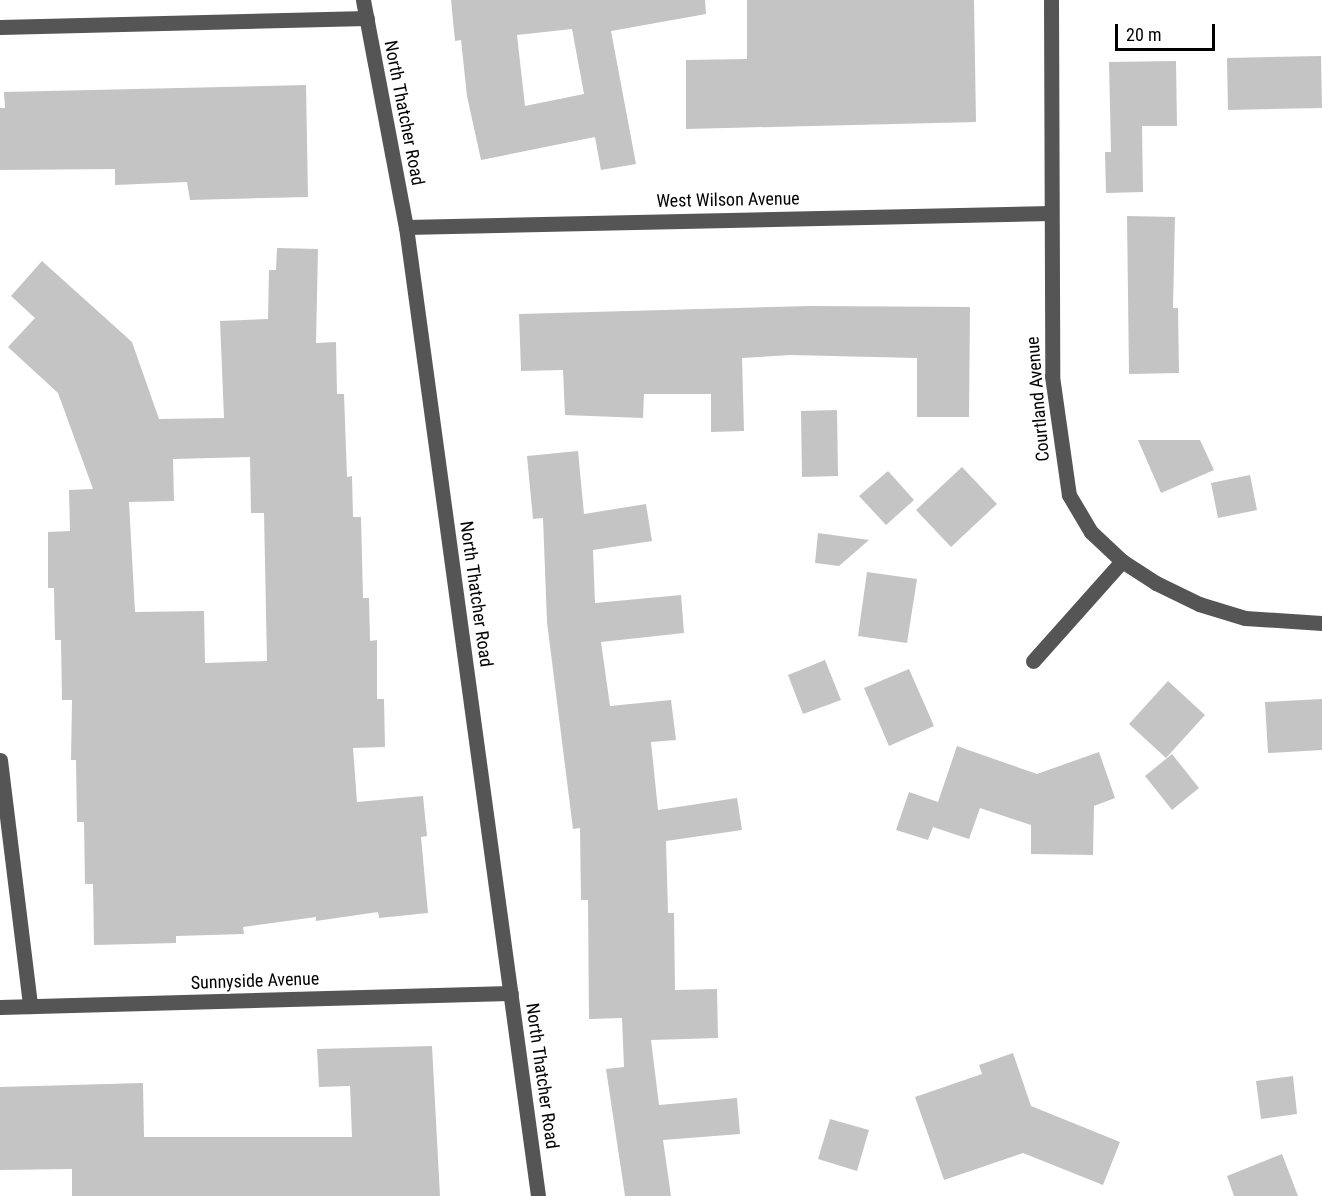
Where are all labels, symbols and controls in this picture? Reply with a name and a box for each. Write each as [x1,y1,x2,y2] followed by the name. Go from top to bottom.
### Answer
[1118,12,1218,50] scale bar
[1126,24,1161,45] text: 20 m
[379,39,429,187] street label: North Thatcher Road
[656,188,800,212] street label: West Wilson Avenue
[1022,336,1054,462] street label: Courtland Avenue
[455,519,497,669] street label: North Thatcher Road
[190,968,320,994] street label: Sunnyside Avenue
[521,1001,563,1151] street label: North Thatcher Road

